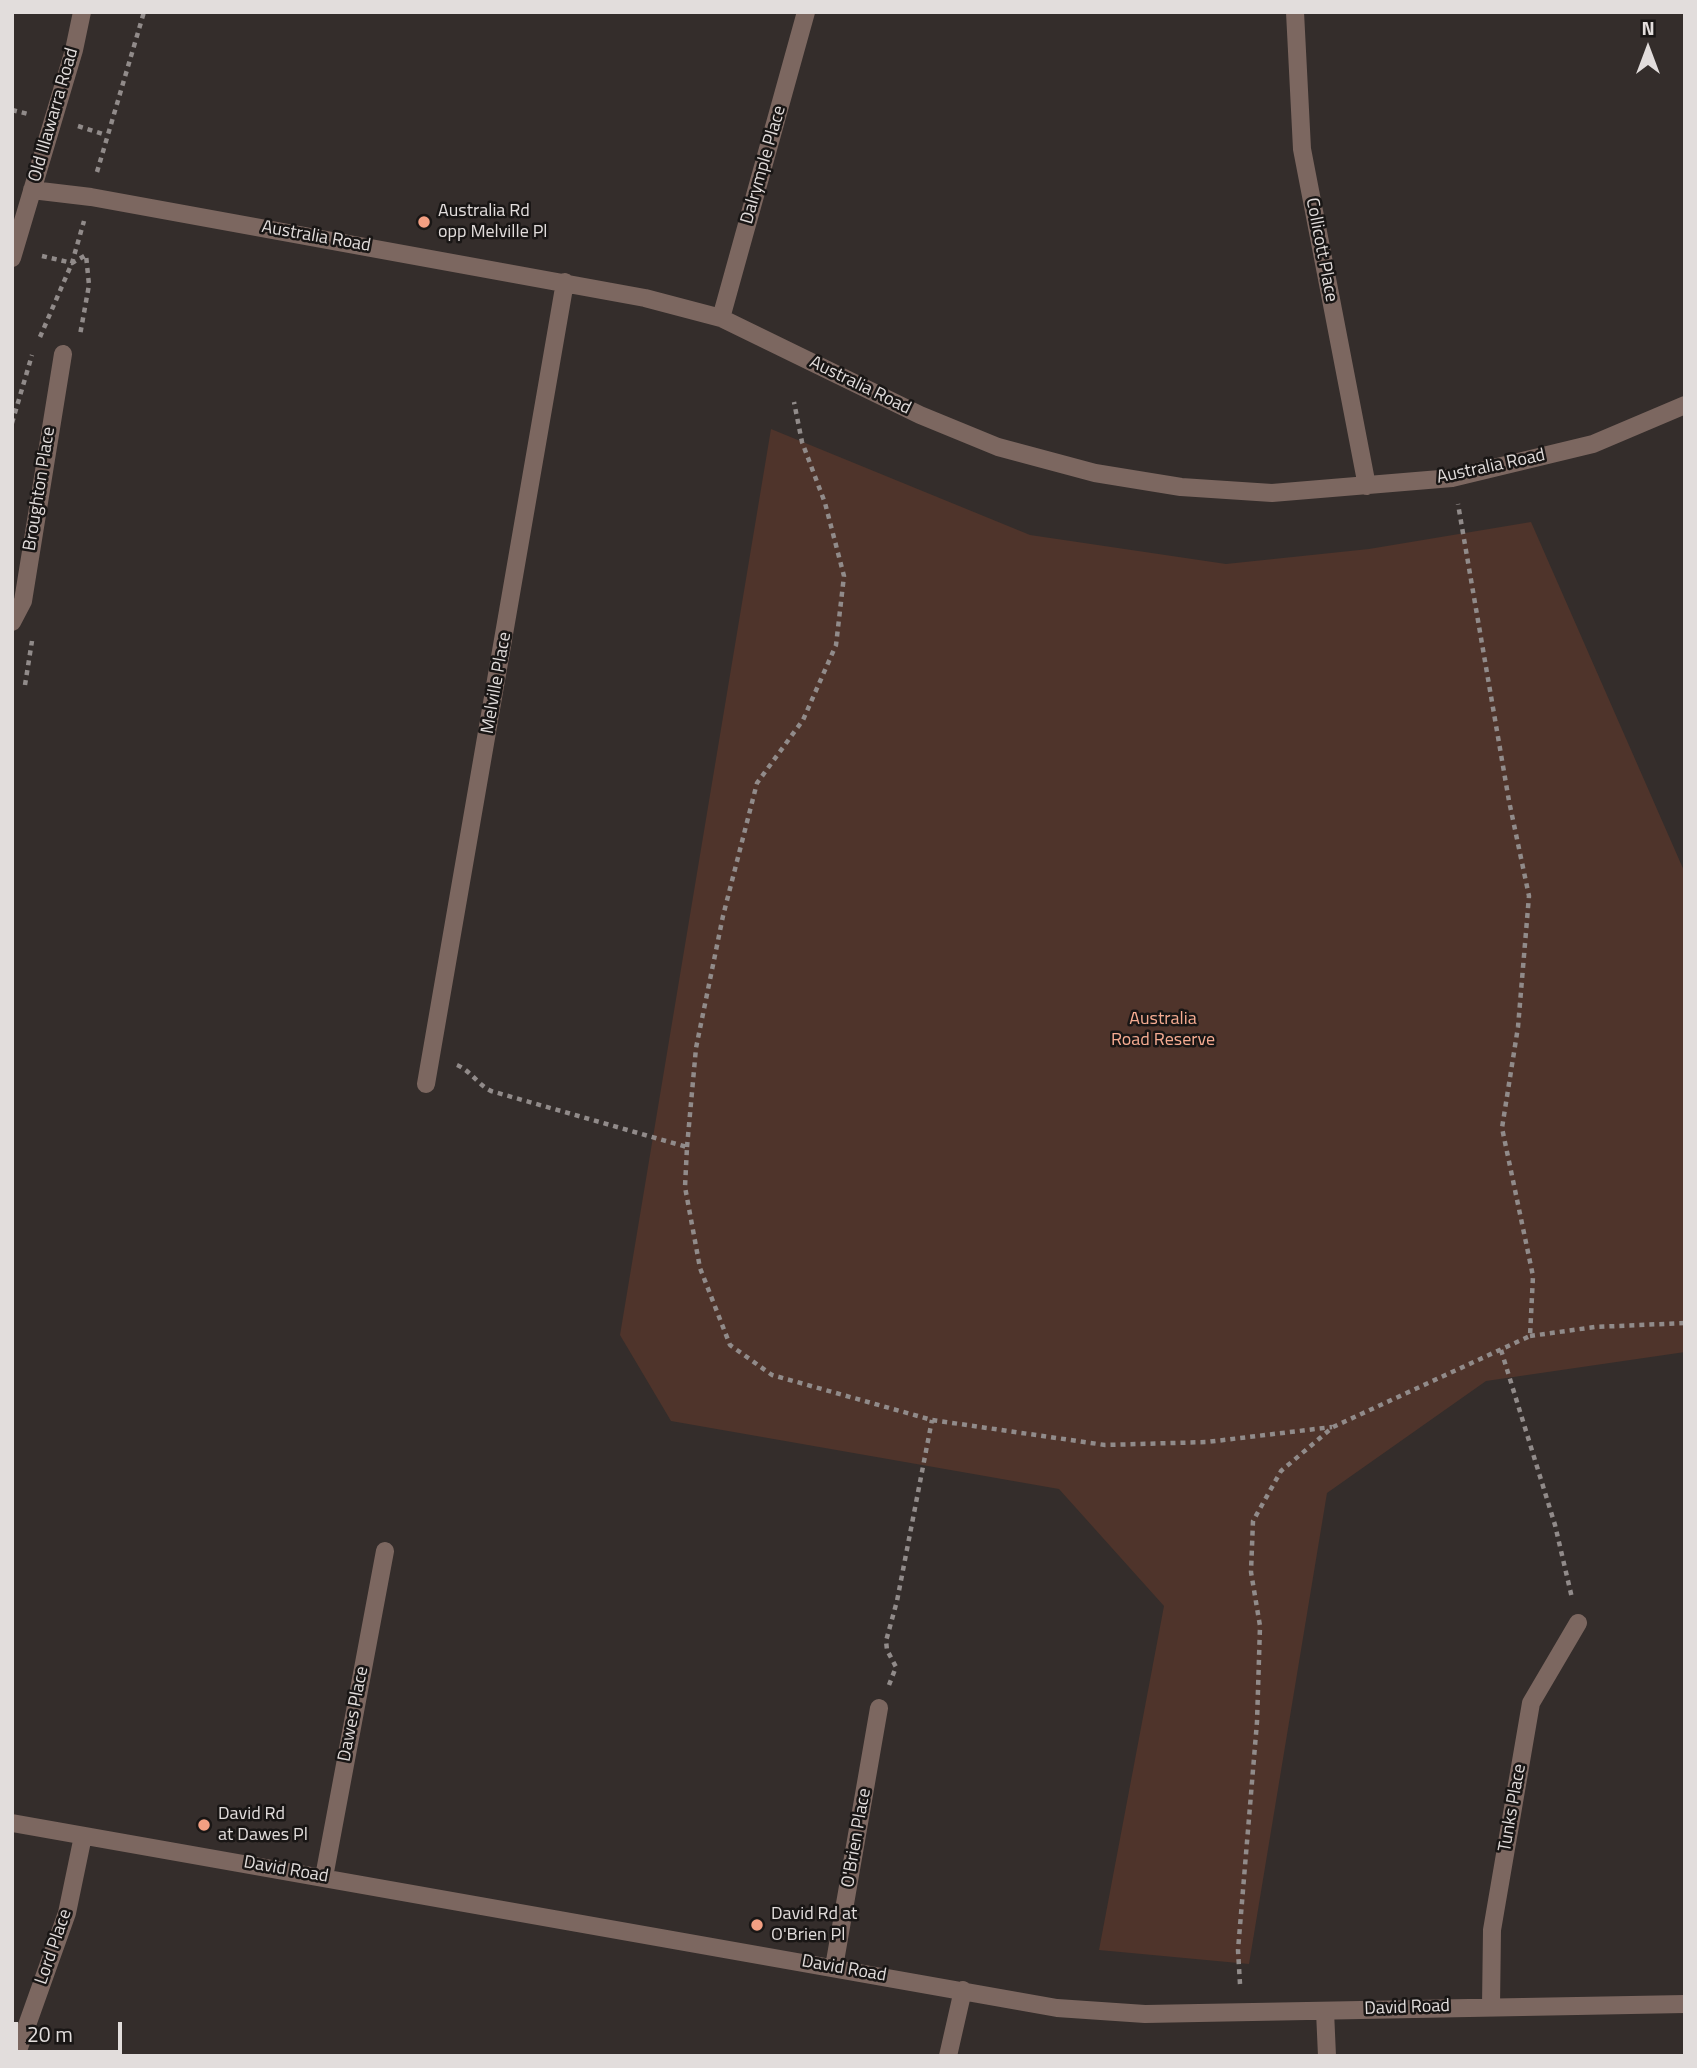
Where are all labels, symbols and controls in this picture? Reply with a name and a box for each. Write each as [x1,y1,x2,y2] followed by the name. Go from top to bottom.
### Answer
[1641,13,1655,42] text: N
[1613,14,1683,84] north arrow
[25,46,83,184] street label: Old Illawarra Road
[737,103,791,227] street label: Dalrymple Place
[1300,196,1342,304] street label: Collicott Place
[438,201,548,244] place label: Australia Rd opp Melville Pl
[416,214,432,230] marker: Australia Rd opp Melville Pl
[260,217,372,257] street label: Australia Road
[806,352,914,420] street label: Australia Road
[20,425,60,553] street label: Broughton Place
[1435,445,1547,489] street label: Australia Road
[477,630,517,736] street label: Melville Place
[1111,1009,1215,1052] park label: Australia Road Reserve
[334,1665,374,1763] street label: Dawes Place
[1495,1762,1531,1854] street label: Tunks Place
[838,1787,876,1889] street label: O'Brien Place
[218,1804,308,1846] place label: David Rd at Dawes Pl
[196,1817,212,1833] marker: David Rd at Dawes Pl
[242,1852,330,1888] street label: David Road
[771,1904,857,1946] place label: David Rd at O'Brien Pl
[31,1907,77,1987] street label: Lord Place
[749,1917,765,1933] marker: David Rd at O'Brien Pl
[800,1951,888,1987] street label: David Road
[1364,1996,1450,2020] street label: David Road
[18,2008,126,2052] scale bar
[27,2018,73,2050] text: 20 m

